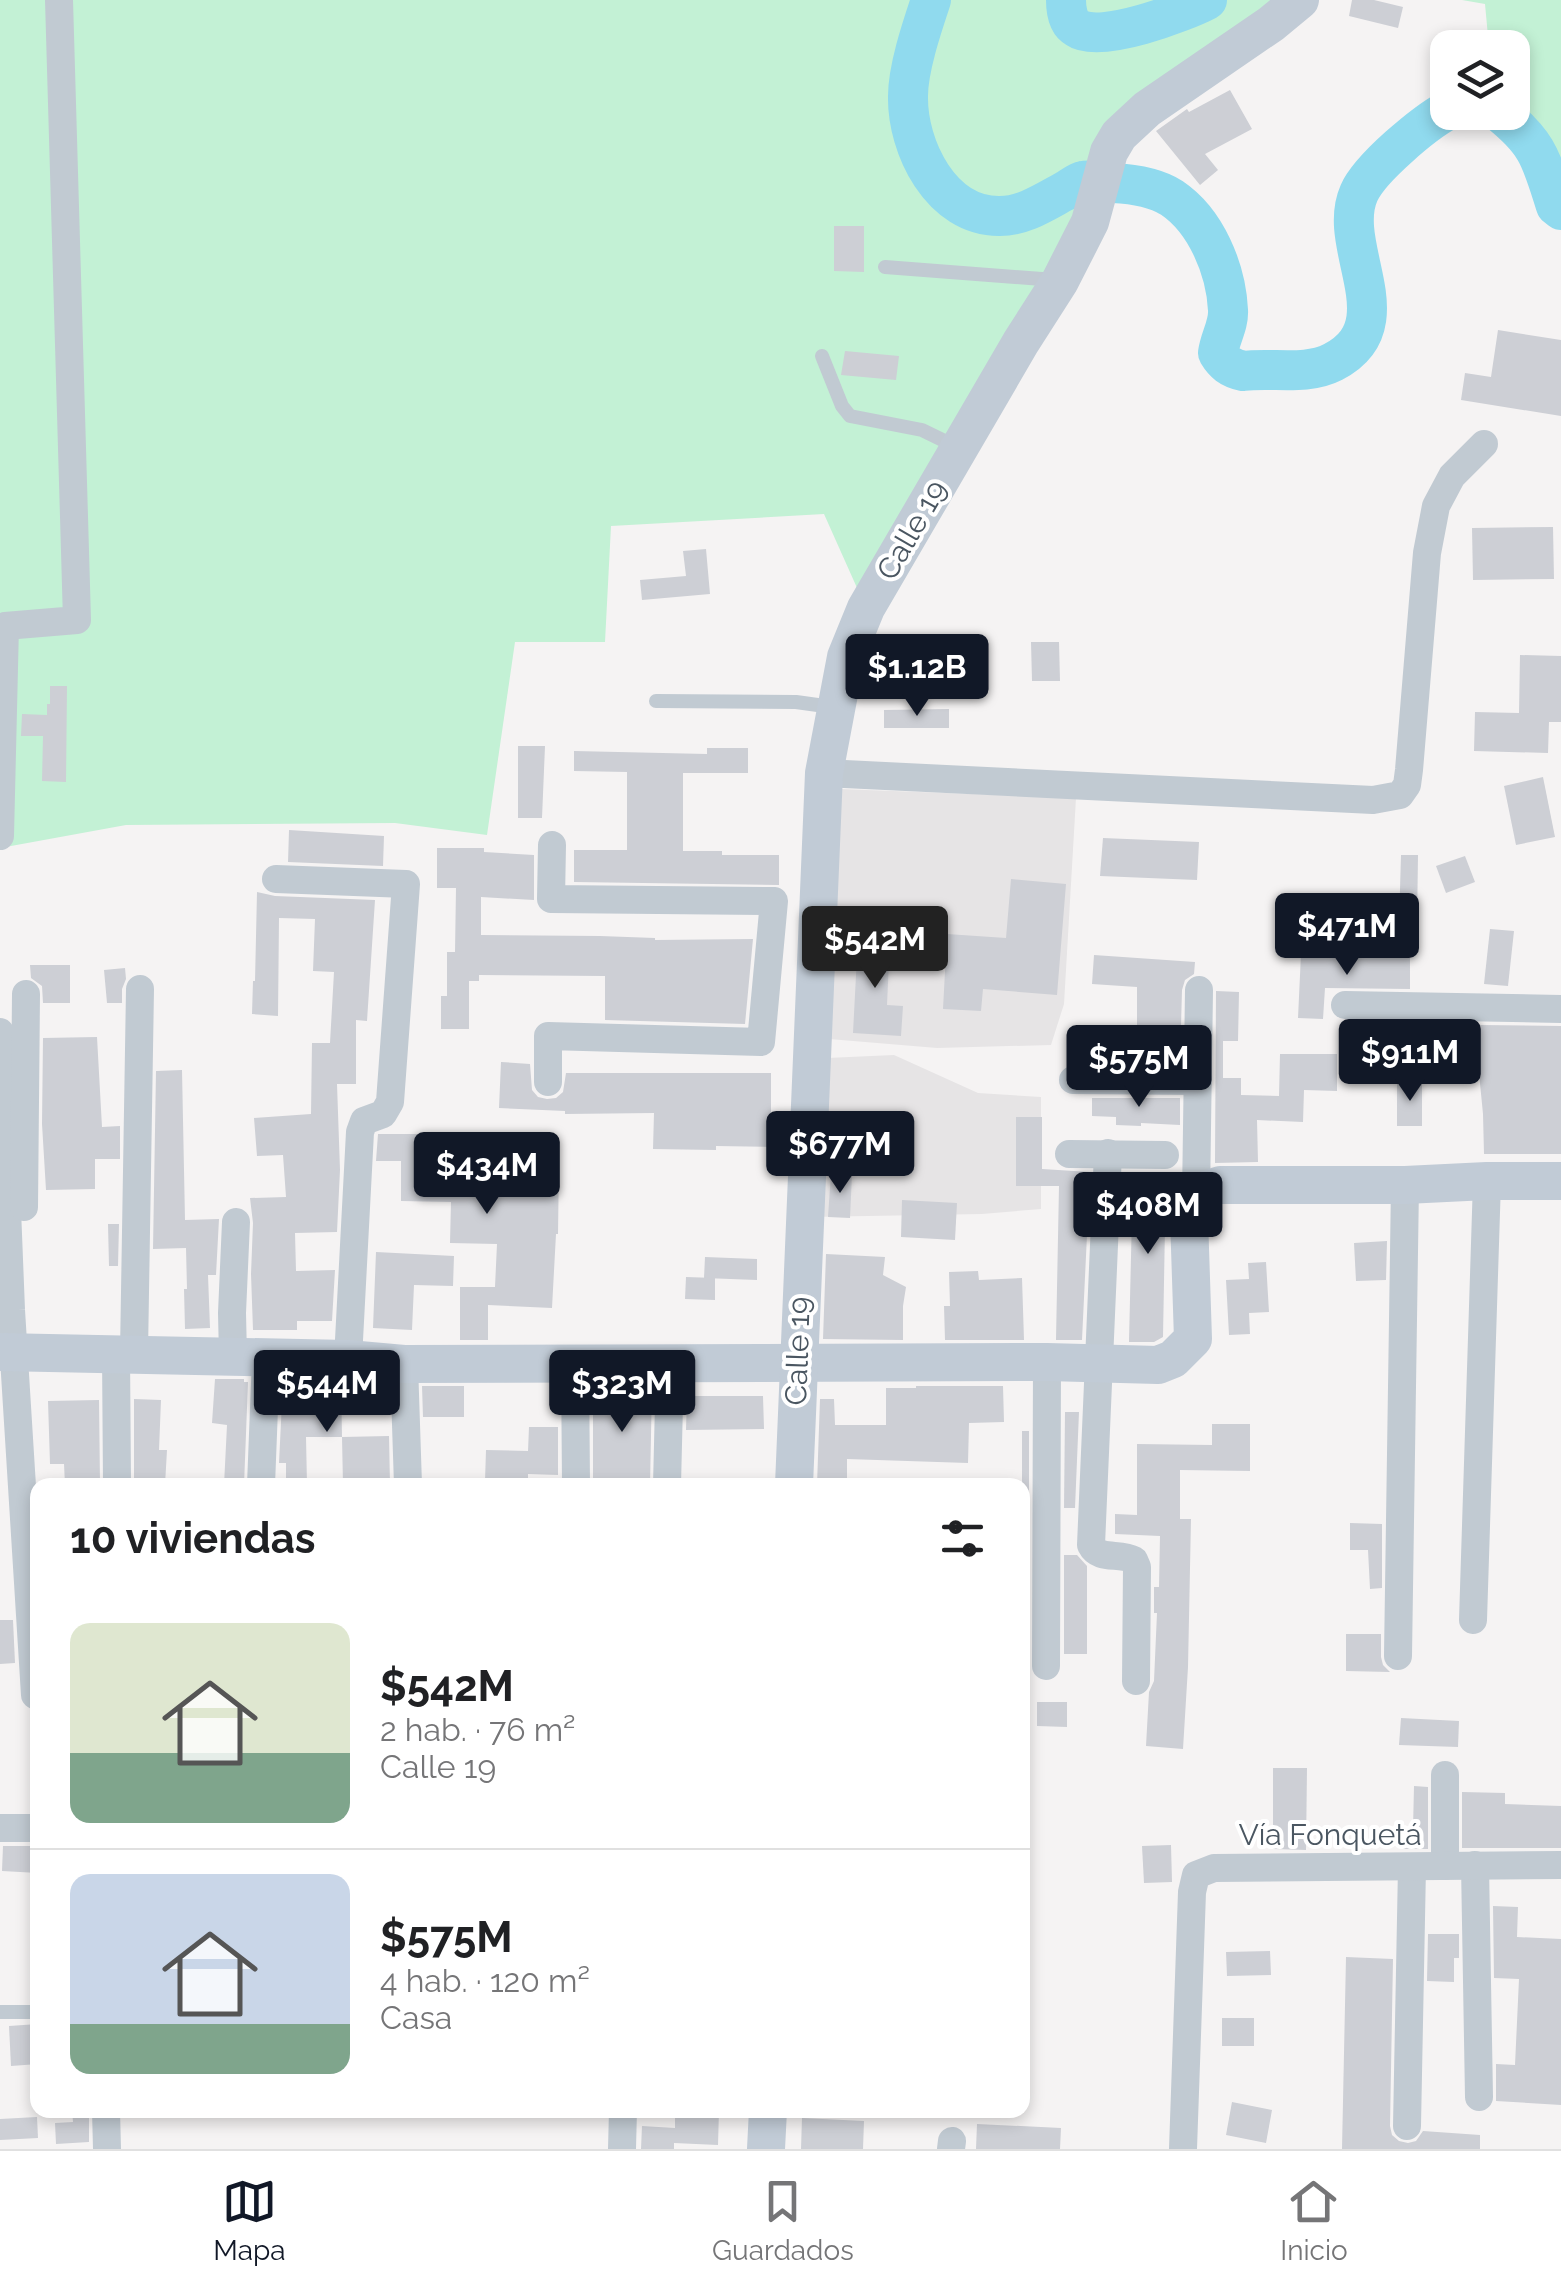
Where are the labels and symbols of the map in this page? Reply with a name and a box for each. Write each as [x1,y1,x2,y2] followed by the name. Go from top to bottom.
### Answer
[869,474,954,586] street label: Calle 19
[836,634,998,719] pin: $1.12B
[1277,893,1417,978] pin: $471M
[805,906,945,991] pin: $542M
[1340,1019,1480,1104] pin: $911M
[1069,1025,1209,1110] pin: $575M
[770,1111,910,1196] pin: $677M
[417,1132,557,1217] pin: $434M
[1078,1172,1218,1257] pin: $408M
[778,1296,817,1406] street label: Calle 19
[257,1350,397,1435] pin: $544M
[552,1350,692,1435] pin: $323M
[1238,1817,1422,1852] street label: Vía Fonquetá

